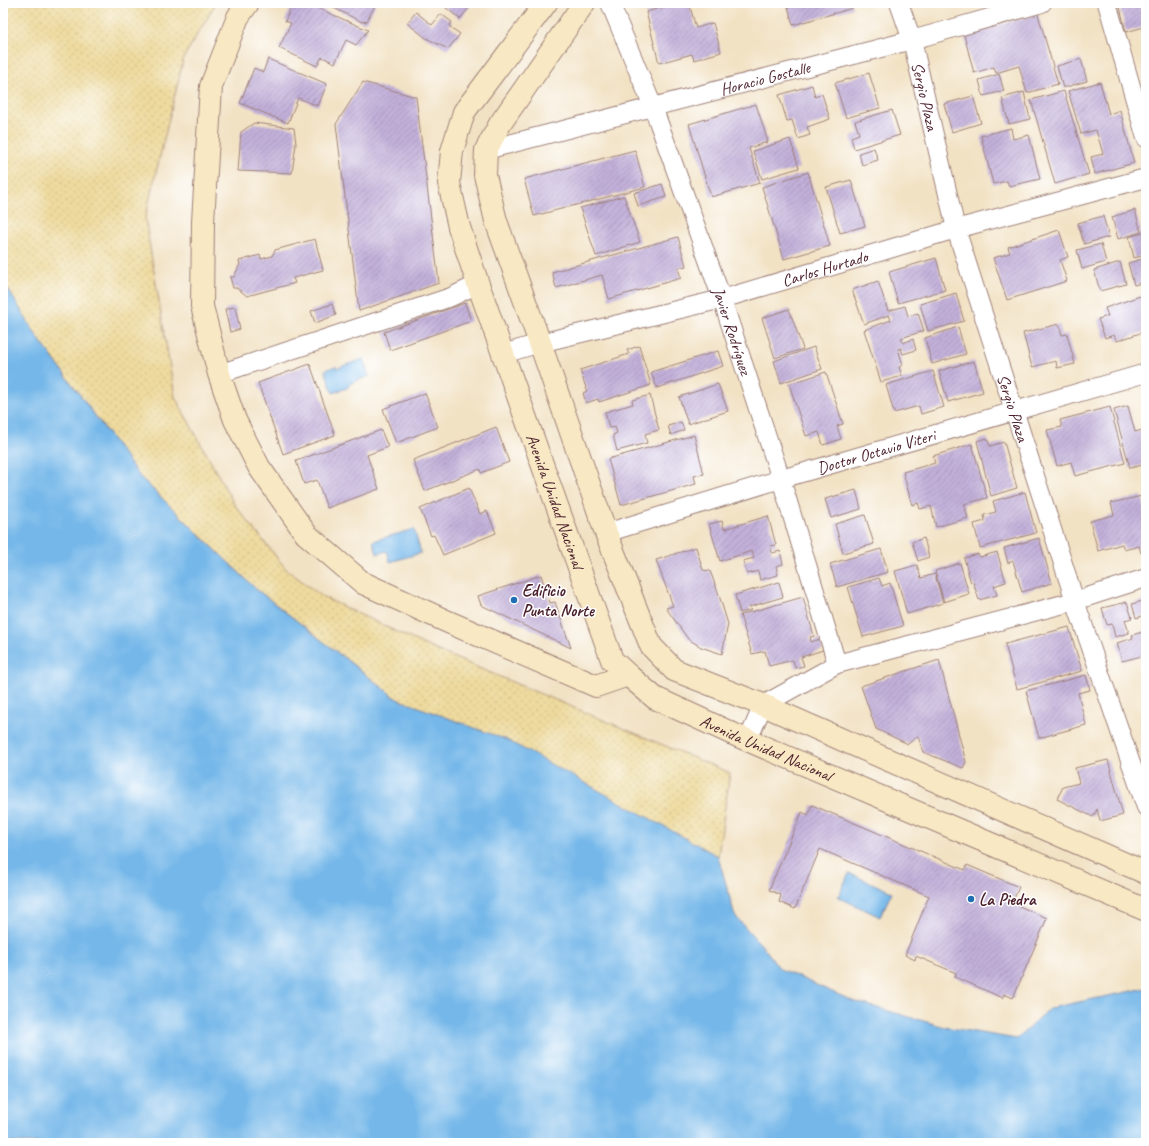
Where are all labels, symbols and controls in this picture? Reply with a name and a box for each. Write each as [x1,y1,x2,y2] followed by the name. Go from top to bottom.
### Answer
[718,56,813,100] street label: Horacio Gostalle
[907,60,943,134] street label: Sergio Plaza
[779,245,872,291] street label: Carlos Hurtado
[708,283,757,379] street label: Javier Rodríguez
[993,372,1034,445] street label: Sergio Plaza
[814,424,939,479] street label: Doctor Octavio Viteri
[522,431,590,574] street label: Avenida Unidad Nacional
[522,580,596,621] place label: Edificio Punta Norte
[509,595,519,605] marker: Edificio Punta Norte
[697,710,838,787] street label: Avenida Unidad Nacional
[979,889,1037,910] place label: La Piedra
[966,894,976,904] marker: La Piedra

